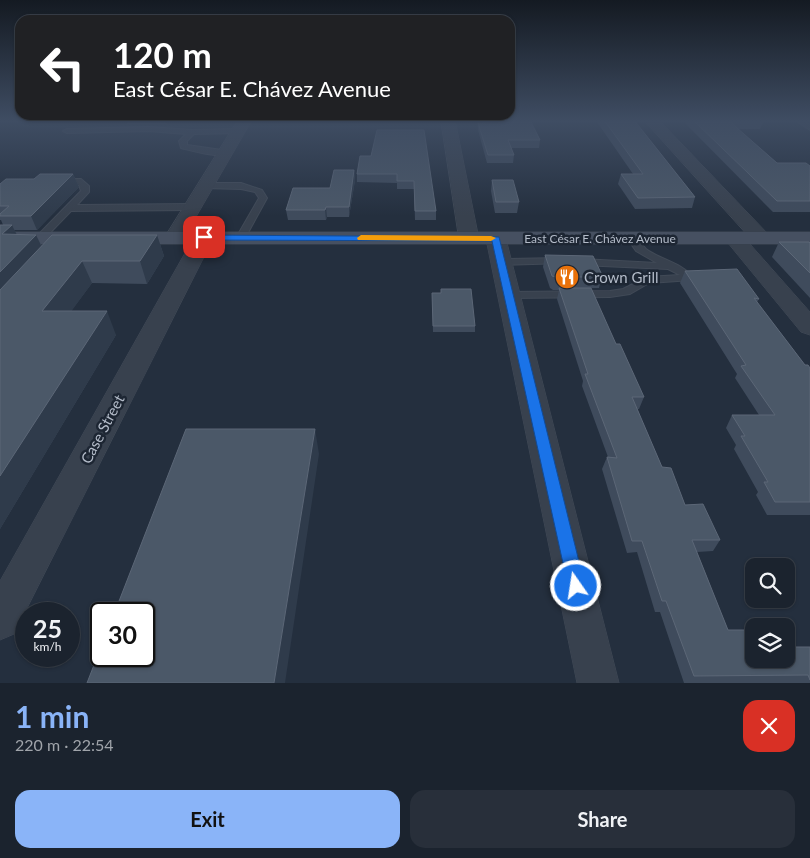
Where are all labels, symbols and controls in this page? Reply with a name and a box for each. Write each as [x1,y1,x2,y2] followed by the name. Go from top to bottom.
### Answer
[113,33,212,75] text: 120 m
[30,35,95,100] icon: left
[113,75,391,102] text: East César E. Chávez Avenue
[183,216,225,258] pin
[190,223,218,251] icon: arrive
[524,231,676,246] street label: East César E. Chávez Avenue
[554,264,580,290] restaurant icon: Crown Grill
[584,268,659,286] place label: Crown Grill
[76,391,128,466] street label: Case Street
[745,558,795,668] map controls
[745,558,795,608] button: search
[549,559,601,611] position arrow
[90,602,155,667] speed limit sign: 30
[33,613,62,643] text: 25
[745,618,795,668] button: layers
[33,639,62,654] text: km/h
[15,698,89,734] text: 1 min
[743,700,795,752] button: close
[15,735,114,754] text: 220 m · 22:54
[15,790,400,848] button: Exit
[410,790,795,848] button: Share

